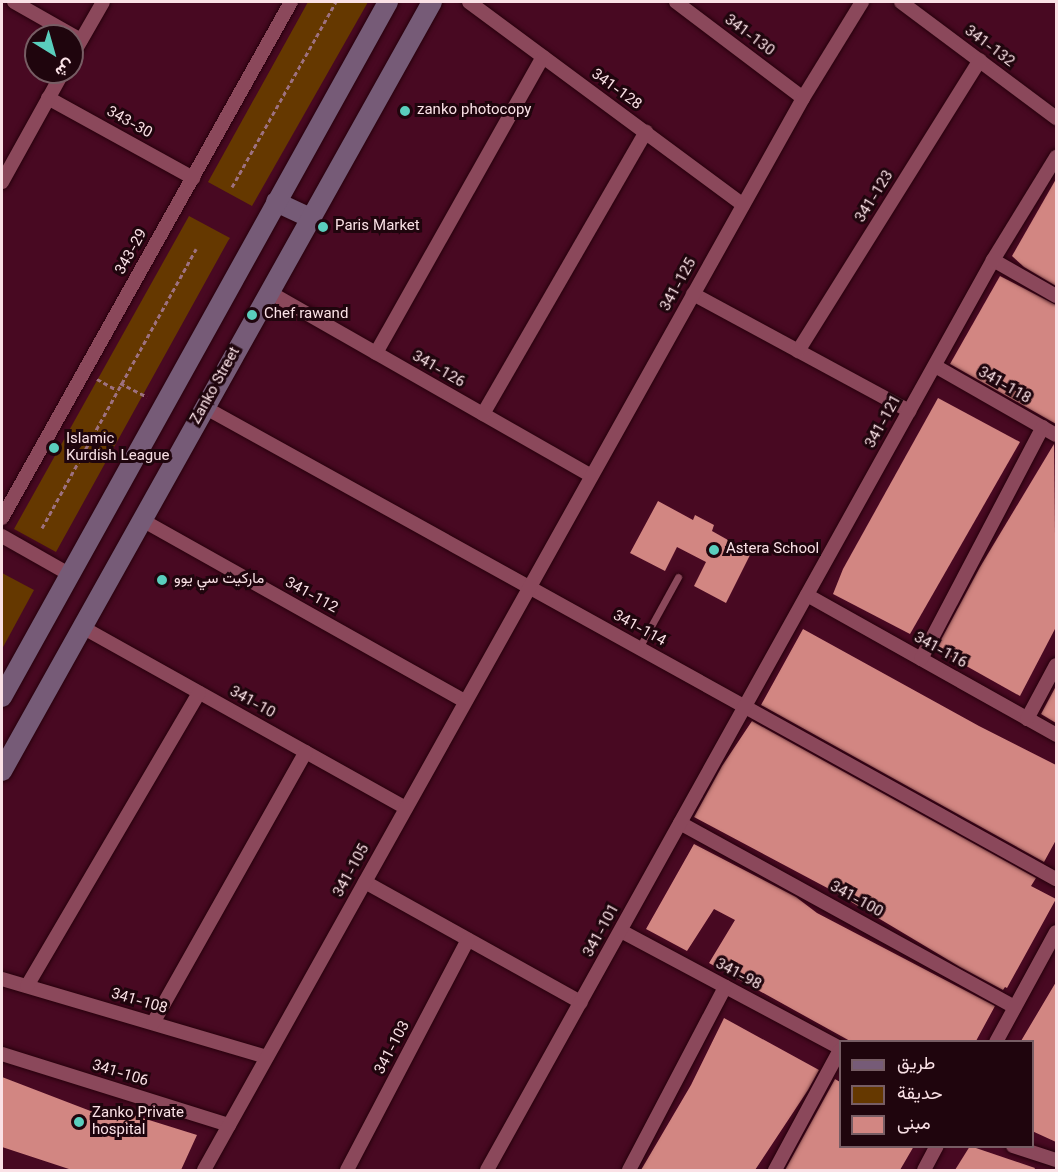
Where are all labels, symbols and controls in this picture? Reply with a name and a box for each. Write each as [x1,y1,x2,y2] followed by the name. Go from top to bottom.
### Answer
[721,11,777,61] street label: 341-130
[961,22,1017,72] street label: 341-132
[24,24,84,84] north arrow
[49,51,79,83] text: ش
[587,66,645,114] street label: 341-128
[417,102,531,120] place label: zanko photocopy
[103,103,155,143] street label: 343-30
[398,104,412,118] marker: zanko photocopy
[852,168,898,226] street label: 341-123
[335,218,420,236] place label: Paris Market
[316,220,330,234] marker: Paris Market
[112,226,152,278] street label: 343-29
[657,255,701,315] street label: 341-125
[264,306,348,324] place label: Chef rawand
[245,308,259,322] marker: Chef rawand
[187,344,245,428] street label: Zanko Street
[409,348,467,392] street label: 341-126
[975,364,1033,408] street label: 341-118
[862,392,906,452] street label: 341-121
[66,430,169,465] place label: Islamic Kurdish League
[47,441,61,455] marker: Islamic Kurdish League
[726,541,819,559] place label: Astera School
[707,543,721,557] marker: Astera School
[174,571,264,589] place label: ماركيت سي يوو
[155,573,169,587] marker: ماركيت سي يوو
[281,574,341,618] street label: 341-112
[609,607,669,651] street label: 341-114
[910,629,970,673] street label: 341-116
[226,683,278,723] street label: 341-10
[330,841,374,901] street label: 341-105
[826,878,886,922] street label: 341-100
[580,901,624,961] street label: 341-101
[712,956,764,994] street label: 341-98
[109,985,169,1019] street label: 341-108
[372,1018,414,1078] street label: 341-103
[839,1040,1034,1148] legend
[897,1051,935,1079] text: طريق
[90,1057,150,1091] street label: 341-106
[897,1081,943,1109] text: حديقة
[92,1104,184,1139] place label: Zanko Private hospital
[897,1111,931,1139] text: مبنى
[70,1113,88,1131] marker: Zanko Private hospital

